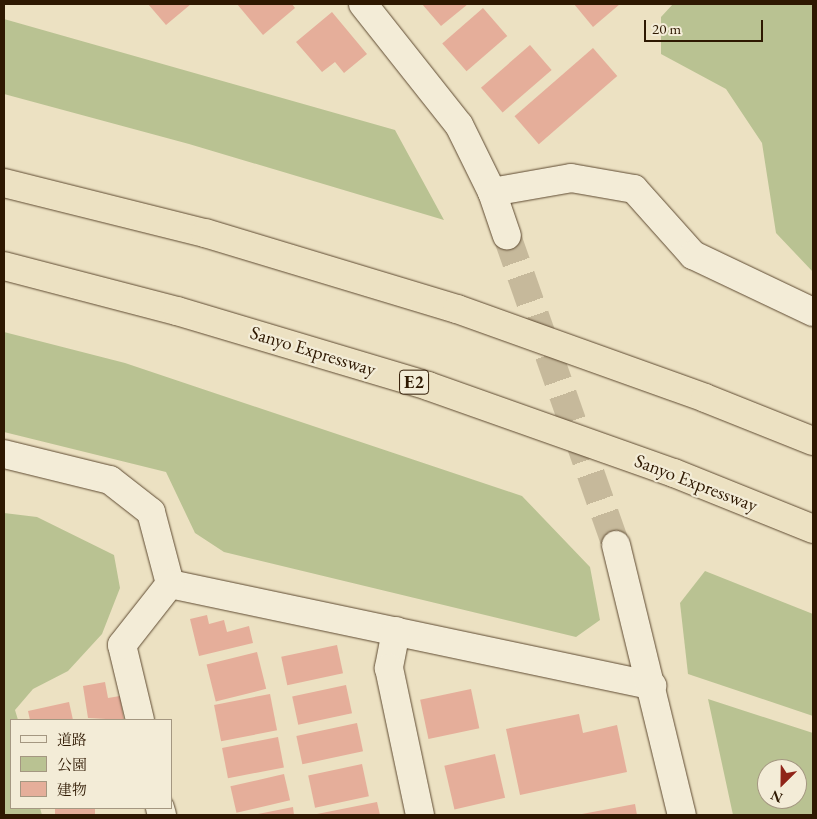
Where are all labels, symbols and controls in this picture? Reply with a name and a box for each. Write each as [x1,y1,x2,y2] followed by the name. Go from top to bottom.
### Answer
[647,10,766,42] scale bar
[652,19,681,38] text: 20 m
[248,321,378,381] street label: Sanyo Expressway
[399,367,429,398] road number: E2
[631,449,761,517] street label: Sanyo Expressway
[10,719,172,809] legend
[57,730,87,749] text: 道路
[57,755,87,774] text: 公園
[757,759,807,809] north arrow
[57,780,87,799] text: 建物
[768,786,785,807] text: N

